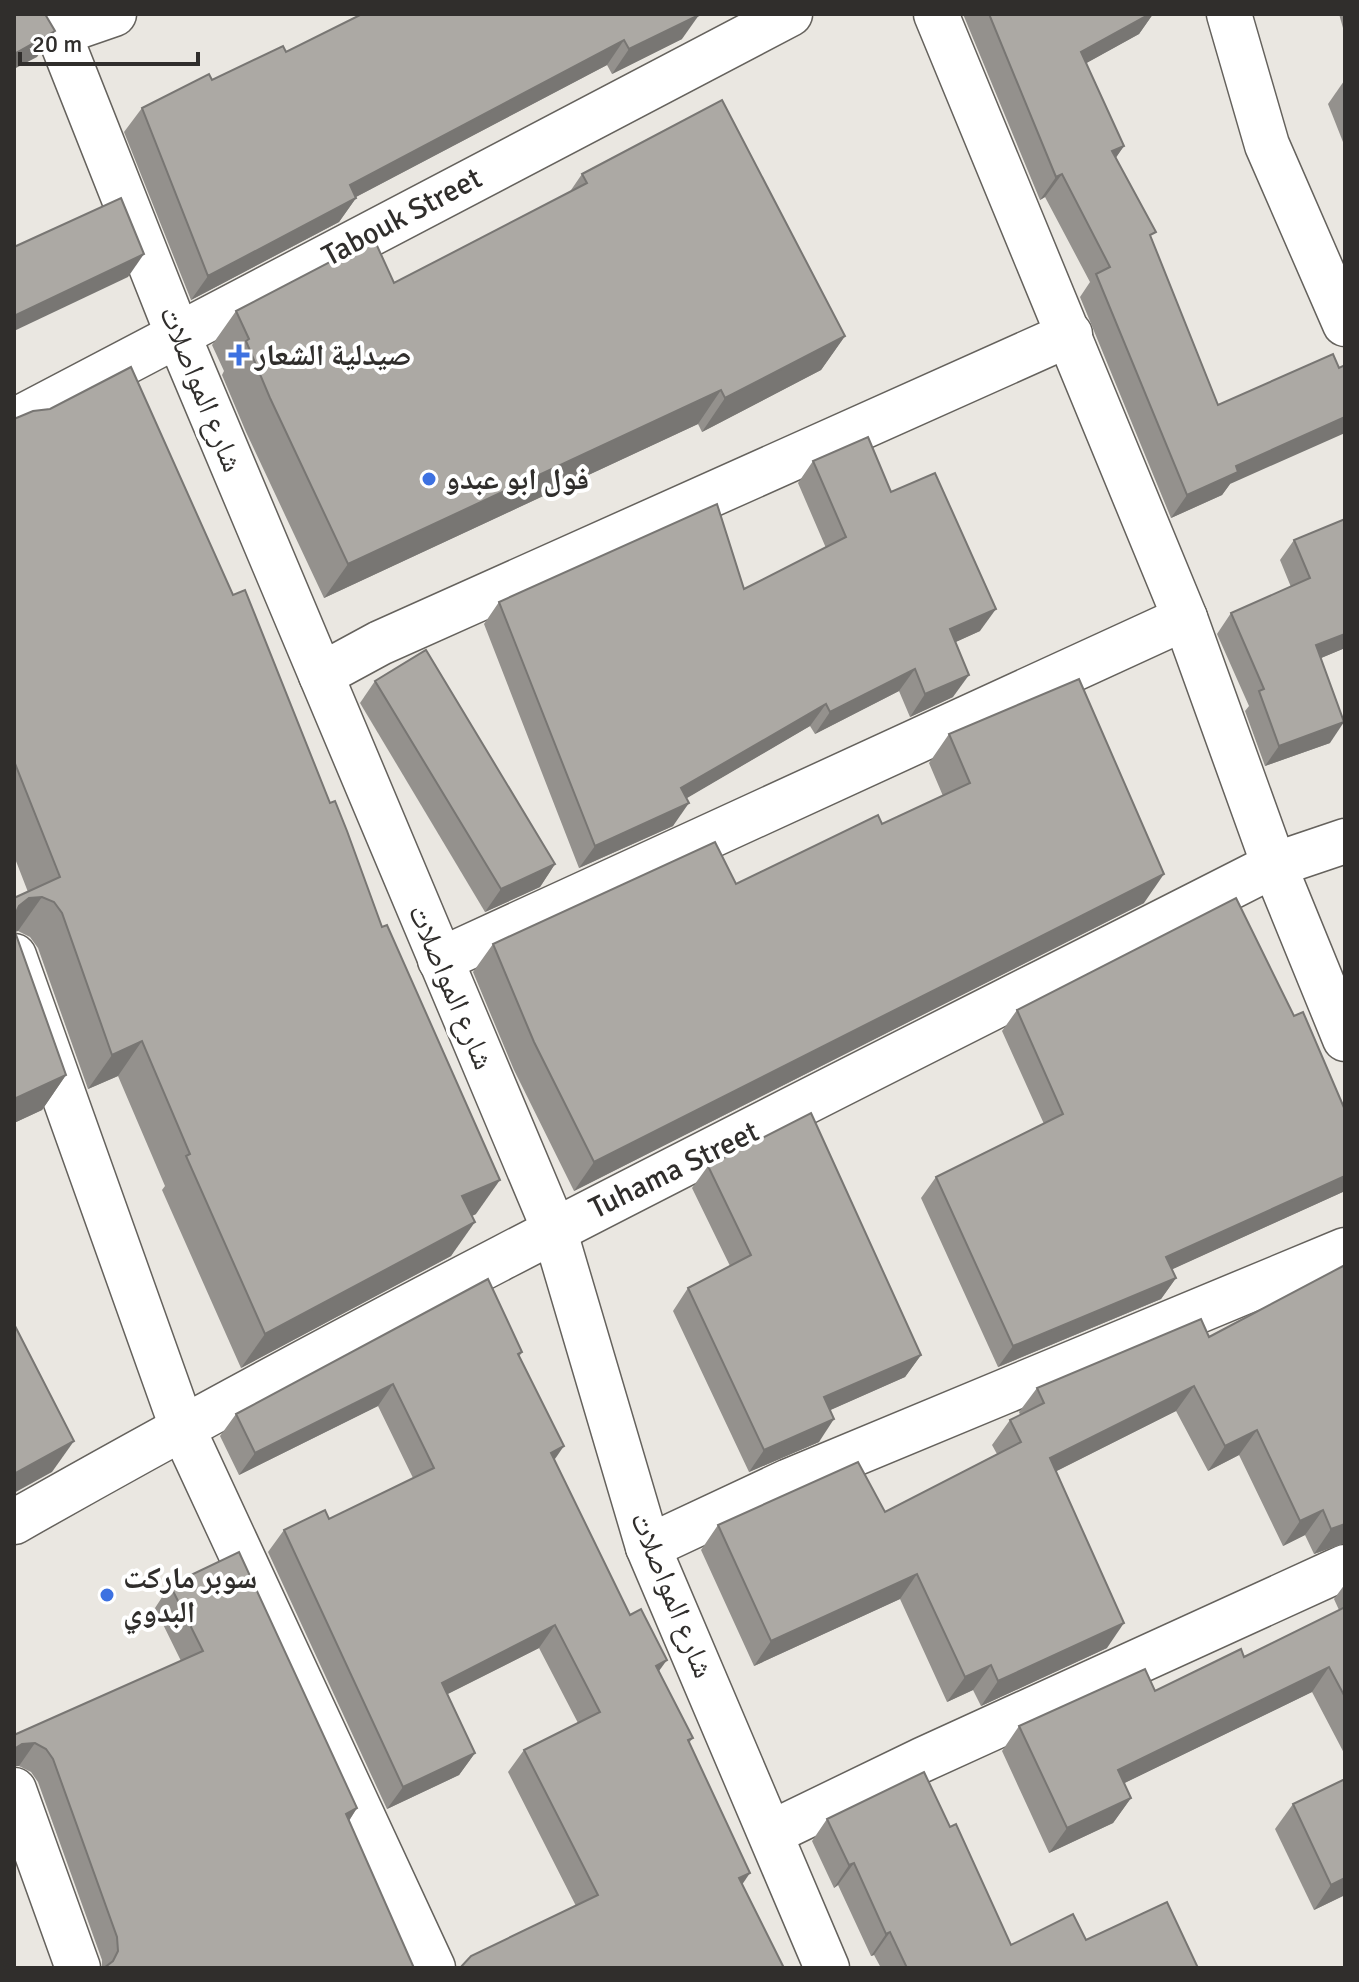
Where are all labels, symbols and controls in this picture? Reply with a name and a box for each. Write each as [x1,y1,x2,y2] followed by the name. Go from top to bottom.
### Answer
[20,16,198,66] scale bar
[32,29,82,59] text: 20 m
[316,159,488,275] street label: Tabouk Street
[151,301,251,477] street label: شارع المواصلات
[253,337,411,374] place label: صيدلية الشعار
[230,346,248,364] marker: صيدلية الشعار
[445,461,589,498] place label: فول ابو عبدو
[420,470,438,488] marker: فول ابو عبدو
[400,899,502,1075] street label: شارع المواصلات
[583,1113,765,1227] street label: Tuhama Street
[622,1507,722,1683] street label: شارع المواصلات
[123,1560,257,1635] place label: سوبر ماركت البدوي
[98,1586,116,1604] marker: سوبر ماركت البدوي

